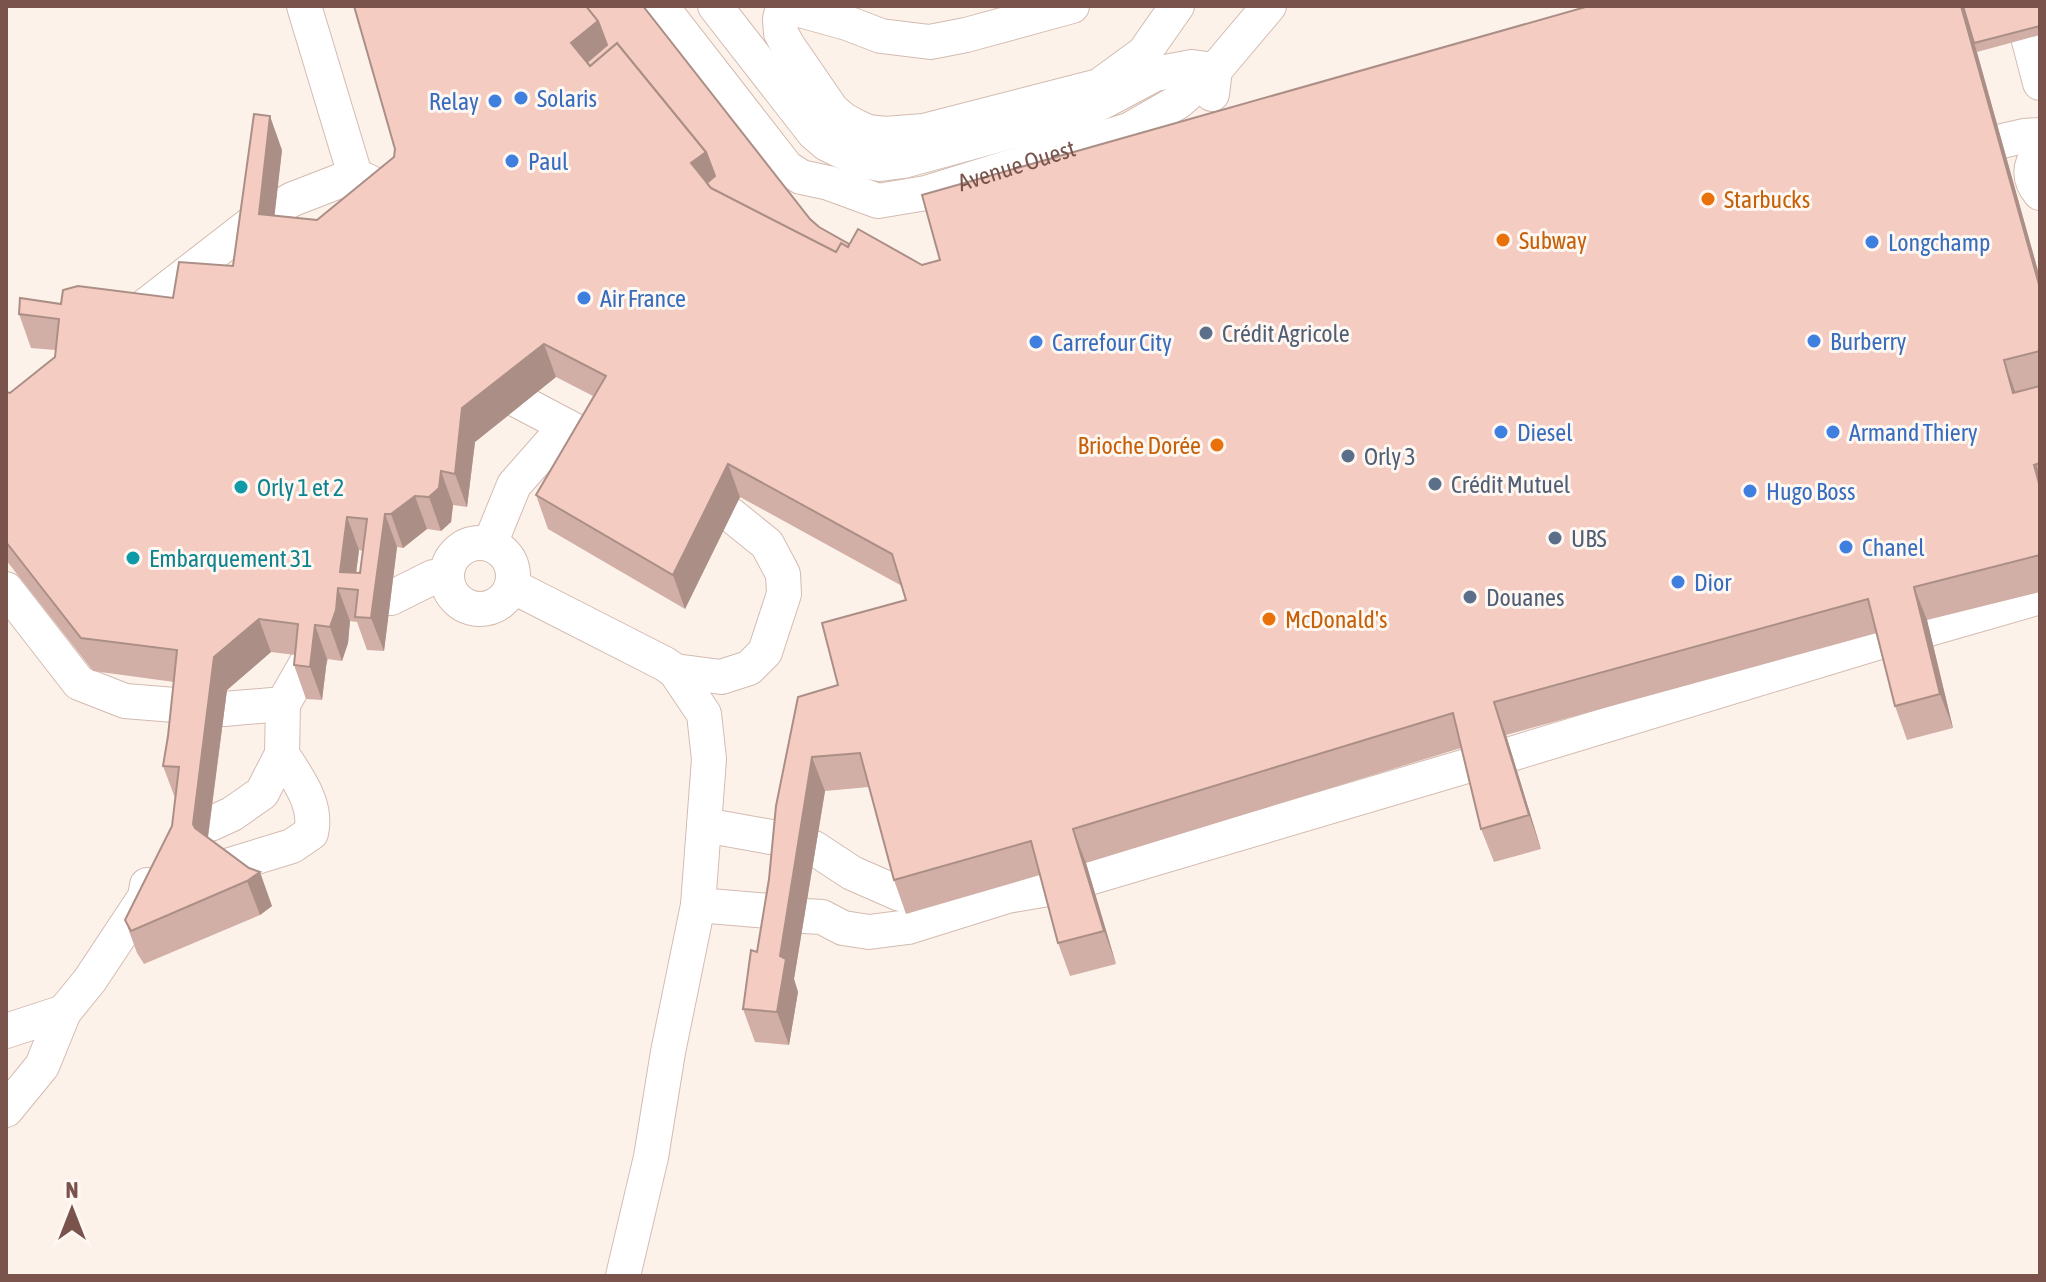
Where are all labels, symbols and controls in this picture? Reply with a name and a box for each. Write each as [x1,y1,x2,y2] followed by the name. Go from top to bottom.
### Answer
[537,85,597,112] place label: Solaris
[429,88,479,115] place label: Relay
[512,89,530,107] marker: Solaris
[486,92,504,110] marker: Relay
[954,134,1079,196] street label: Avenue Ouest
[528,148,569,175] place label: Paul
[503,152,521,170] marker: Paul
[1724,186,1810,213] place label: Starbucks
[1699,190,1717,208] marker: Starbucks
[1519,227,1587,254] place label: Subway
[1888,229,1990,256] place label: Longchamp
[1494,231,1512,249] marker: Subway
[1863,233,1881,251] marker: Longchamp
[600,285,686,312] place label: Air France
[575,289,593,307] marker: Air France
[1222,320,1350,347] place label: Crédit Agricole
[1197,324,1215,342] marker: Crédit Agricole
[1830,328,1906,355] place label: Burberry
[1052,329,1172,356] place label: Carrefour City
[1805,332,1823,350] marker: Burberry
[1027,333,1045,351] marker: Carrefour City
[1517,419,1573,446] place label: Diesel
[1849,419,1978,446] place label: Armand Thiery
[1492,423,1510,441] marker: Diesel
[1824,423,1842,441] marker: Armand Thiery
[1078,432,1201,459] place label: Brioche Dorée
[1208,436,1226,454] marker: Brioche Dorée
[1364,443,1416,470] place label: Orly 3
[1339,447,1357,465] marker: Orly 3
[1451,471,1571,498] place label: Crédit Mutuel
[257,474,344,501] place label: Orly 1 et 2
[1426,475,1444,493] marker: Crédit Mutuel
[232,478,250,496] marker: Orly 1 et 2
[1766,478,1856,505] place label: Hugo Boss
[1741,482,1759,500] marker: Hugo Boss
[1571,525,1607,552] place label: UBS
[1546,529,1564,547] marker: UBS
[1862,534,1925,561] place label: Chanel
[1837,538,1855,556] marker: Chanel
[149,545,313,572] place label: Embarquement 31
[124,549,142,567] marker: Embarquement 31
[1694,569,1732,596] place label: Dior
[1669,573,1687,591] marker: Dior
[1486,584,1564,611] place label: Douanes
[1461,588,1479,606] marker: Douanes
[1285,606,1387,633] place label: McDonald's
[1260,610,1278,628] marker: McDonald's
[32,1170,112,1250] north arrow
[66,1177,78,1203] text: N

